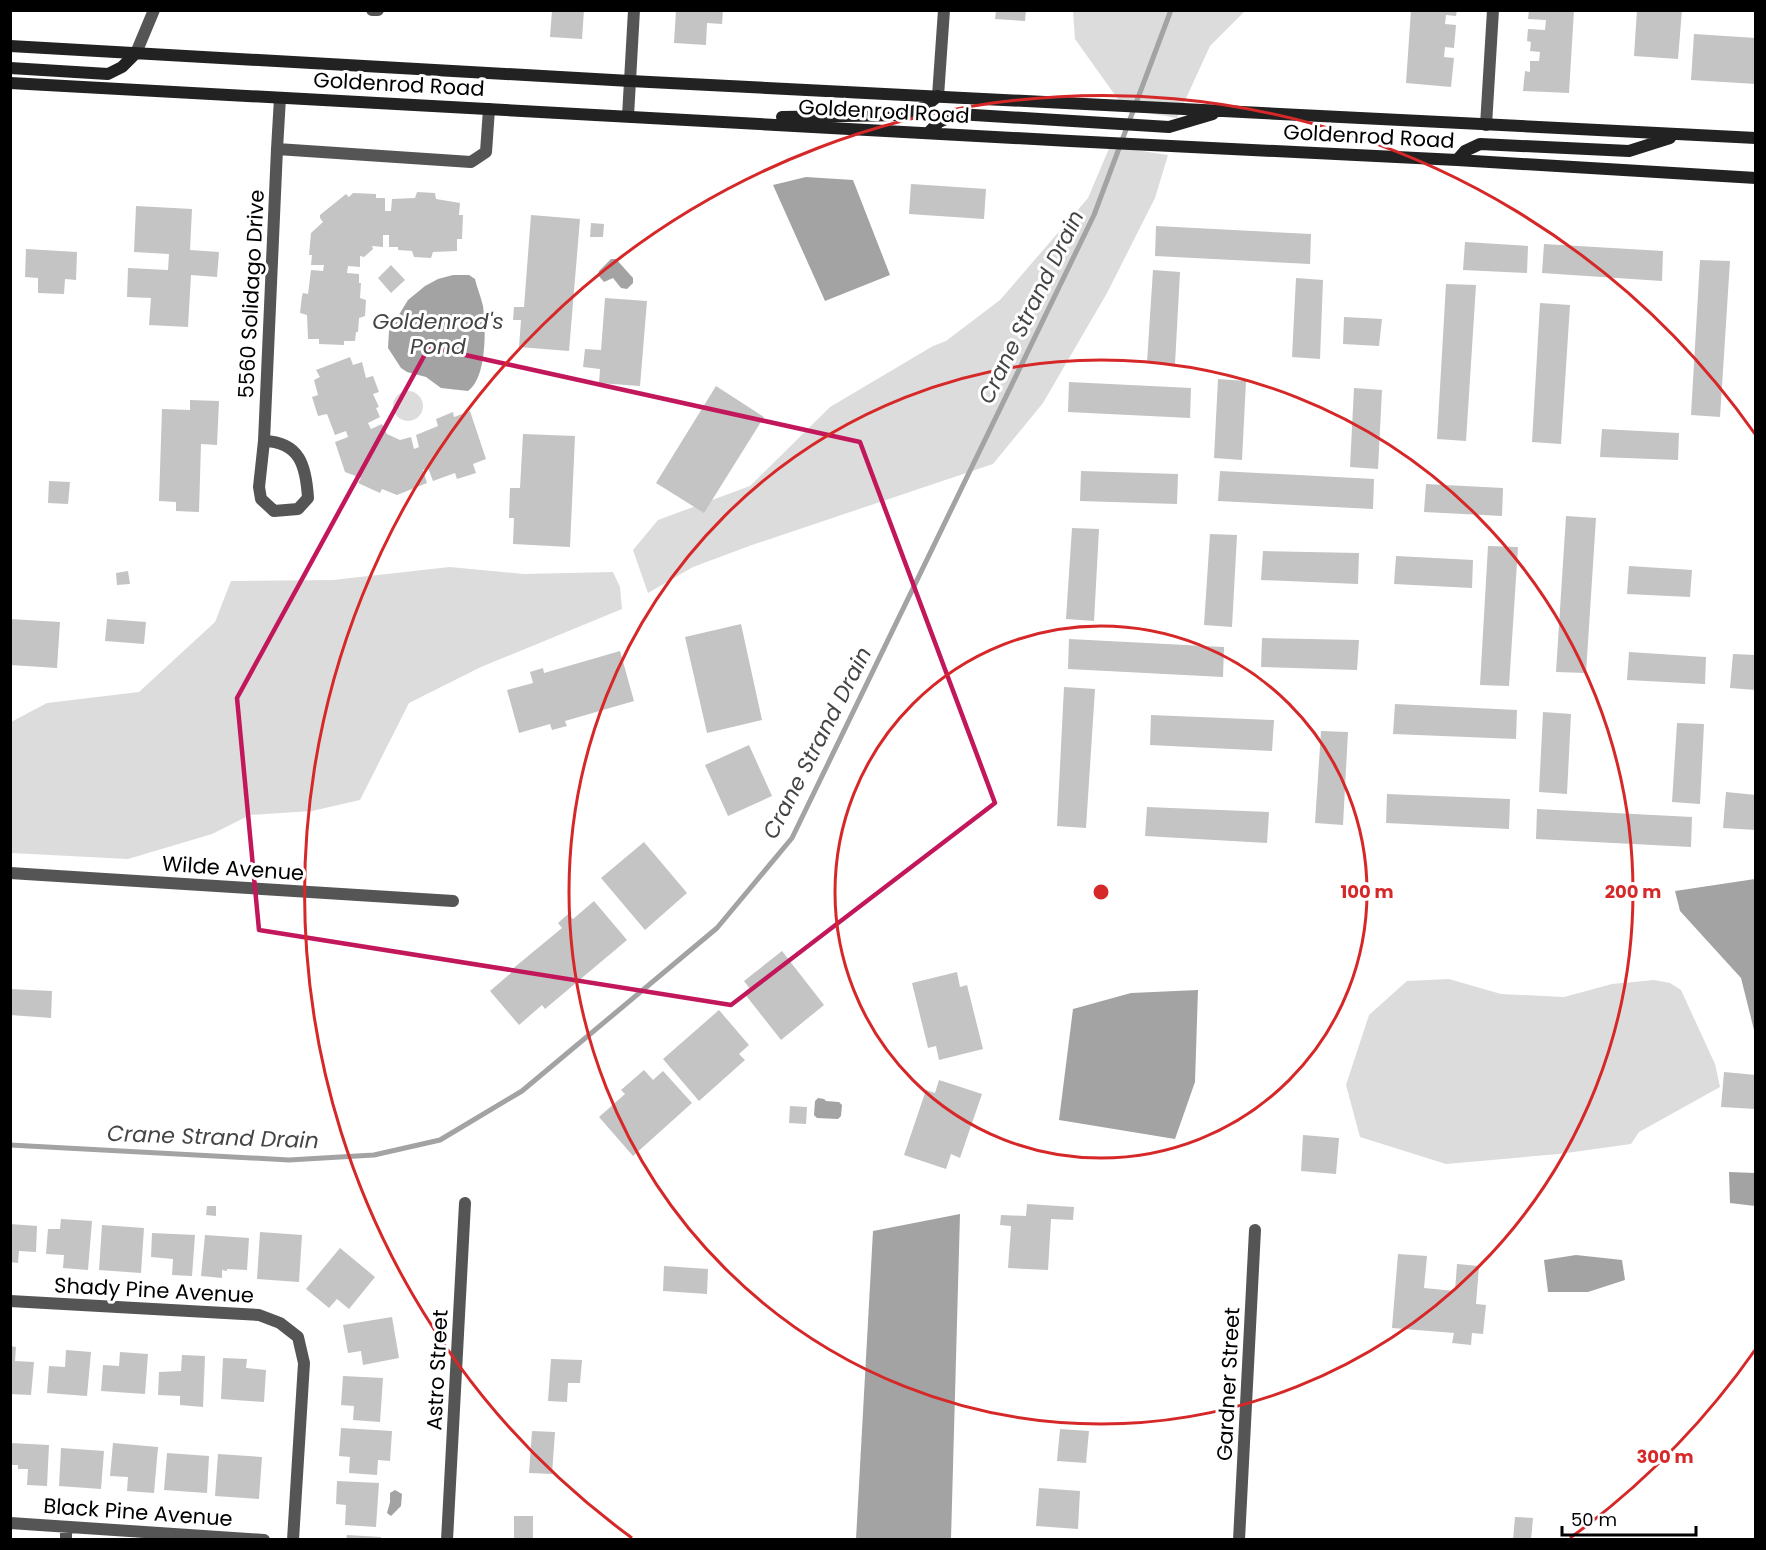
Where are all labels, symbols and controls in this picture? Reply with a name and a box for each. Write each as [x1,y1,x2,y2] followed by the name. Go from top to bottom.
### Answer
[313,65,485,103] street label: Goldenrod Road
[798,92,970,130] street label: Goldenrod Road
[1283,117,1455,155] street label: Goldenrod Road
[231,189,271,399] street label: 5560 Solidago Drive
[971,205,1091,409] water label: Crane Strand Drain
[372,306,504,362] water label: Goldenrod's Pond
[755,642,879,844] water label: Crane Strand Drain
[161,849,305,887] street label: Wilde Avenue
[1340,879,1394,904] text: 100 m
[1605,879,1661,904] text: 200 m
[1091,882,1111,902] centre of rings
[107,1118,319,1156] water label: Crane Strand Drain
[53,1270,255,1310] street label: Shady Pine Avenue
[1209,1306,1247,1462] street label: Gardner Street
[419,1309,455,1431] street label: Astro Street
[1636,1444,1694,1469] text: 300 m
[42,1491,234,1533] street label: Black Pine Avenue
[1562,1499,1696,1537] scale bar
[1571,1507,1617,1532] text: 50 m

